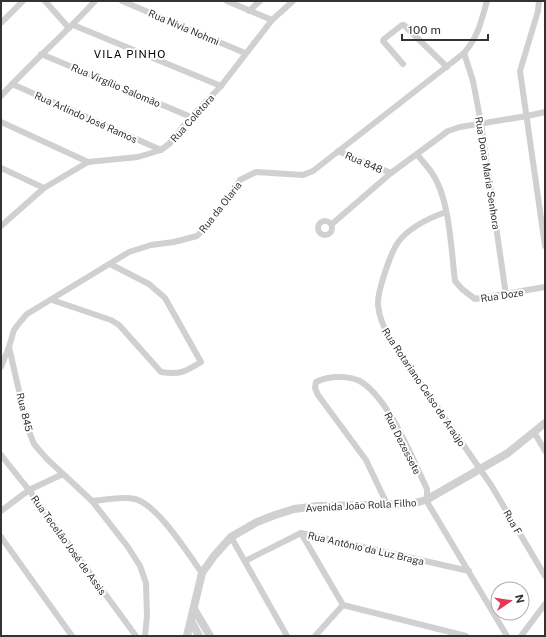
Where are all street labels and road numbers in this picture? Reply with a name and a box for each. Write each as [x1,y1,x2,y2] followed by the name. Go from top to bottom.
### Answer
[147,7,221,47] street label: Rua Nívia Nohmi
[70,61,163,109] street label: Rua Virgílio Salomão
[33,89,139,145] street label: Rua Arlindo José Ramos
[168,92,216,144] street label: Rua Coletora
[473,116,503,230] street label: Rua Dona Maria Senhora
[343,149,385,175] street label: Rua 848
[196,179,244,235] street label: Rua da Olaria
[480,286,525,304] street label: Rua Doze
[380,325,468,449] street label: Rua Rotariano Celso de Araújo
[14,391,36,433] street label: Rua 845
[382,410,424,476] street label: Rua Dezessete
[29,493,109,597] street label: Rua Tecelão José de Assis
[305,496,417,514] street label: Avenida João Rolla Filho
[501,508,525,536] street label: Rua F
[307,529,425,567] street label: Rua Antônio da Luz Braga

